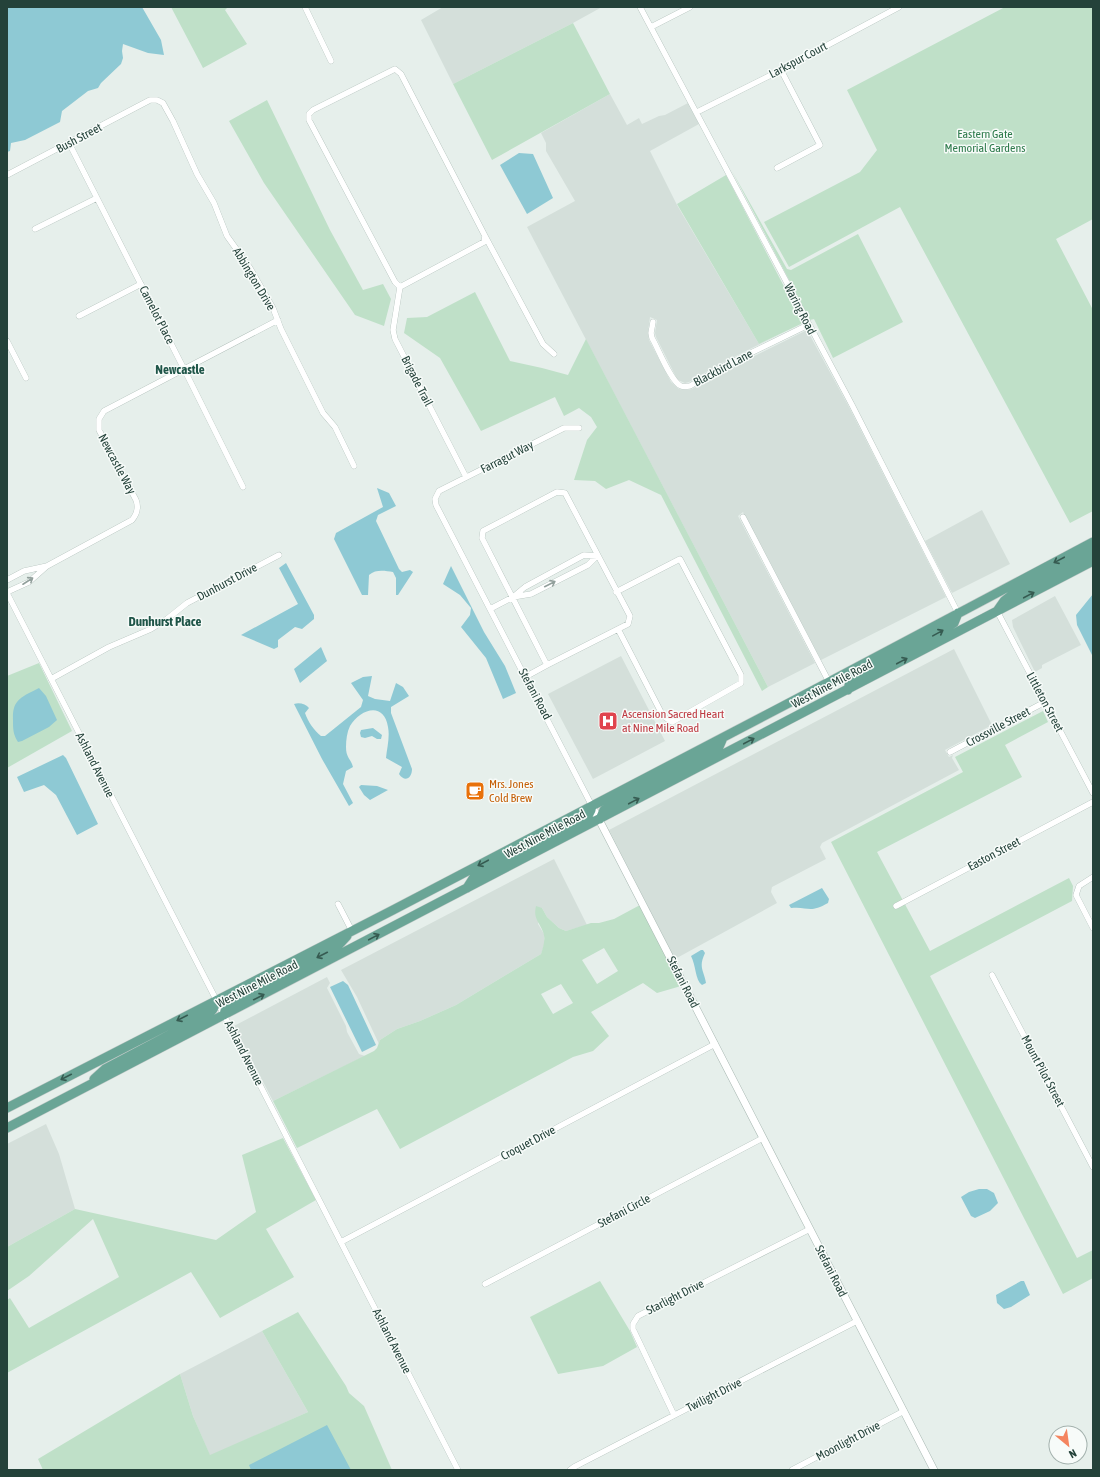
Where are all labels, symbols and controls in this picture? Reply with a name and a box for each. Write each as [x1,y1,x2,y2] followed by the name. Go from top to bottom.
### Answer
[767,39,830,81] street label: Larkspur Court
[54,120,105,156] street label: Bush Street
[944,127,1026,155] park label: Eastern Gate Memorial Gardens
[230,245,278,313] street label: Abbington Drive
[781,281,819,337] street label: Waring Road
[136,284,178,346] street label: Camelot Place
[691,347,755,389] street label: Blackbird Lane
[398,353,436,409] street label: Brigade Trail
[155,362,205,377] district label: Newcastle
[95,431,139,497] street label: Newcastle Way
[478,438,536,476] street label: Farragut Way
[1053,557,1065,564] one-way arrow
[195,560,259,604] street label: Dunhurst Drive
[22,577,33,585] one-way arrow
[543,580,555,588] one-way arrow
[1023,590,1035,598] one-way arrow
[129,614,202,629] district label: Dunhurst Place
[932,629,944,637] one-way arrow
[789,657,875,711] street label: West Nine Mile Road
[896,657,908,665] one-way arrow
[516,666,554,722] street label: Stefani Road
[1023,670,1067,735] street label: Littleton Street
[964,704,1033,750] street label: Crossville Street
[622,707,725,735] place label: Ascension Sacred Heart at Nine Mile Road
[597,710,619,732] hospital icon: Ascension Sacred Heart at Nine Mile Road
[73,730,117,800] street label: Ashland Avenue
[743,737,755,744] one-way arrow
[489,777,534,805] place label: Mrs. Jones Cold Brew
[464,780,486,802] cafe icon: Mrs. Jones Cold Brew
[628,797,640,805] one-way arrow
[502,807,588,861] street label: West Nine Mile Road
[965,834,1023,874] street label: Easton Street
[478,859,490,867] one-way arrow
[368,933,380,940] one-way arrow
[316,952,328,960] one-way arrow
[664,954,702,1010] street label: Stefani Road
[214,957,300,1011] street label: West Nine Mile Road
[253,993,265,1000] one-way arrow
[176,1015,188,1022] one-way arrow
[222,1018,266,1088] street label: Ashland Avenue
[1018,1033,1068,1110] street label: Mount Pilot Street
[61,1074,73,1081] one-way arrow
[498,1123,558,1163] street label: Croquet Drive
[595,1191,653,1231] street label: Stefani Circle
[812,1243,850,1299] street label: Stefani Road
[644,1276,706,1318] street label: Starlight Drive
[370,1306,414,1376] street label: Ashland Avenue
[684,1375,744,1415] street label: Twilight Drive
[814,1418,882,1464] street label: Moonlight Drive
[1048,1425,1088,1465] north arrow
[1067,1447,1079,1461] text: N

